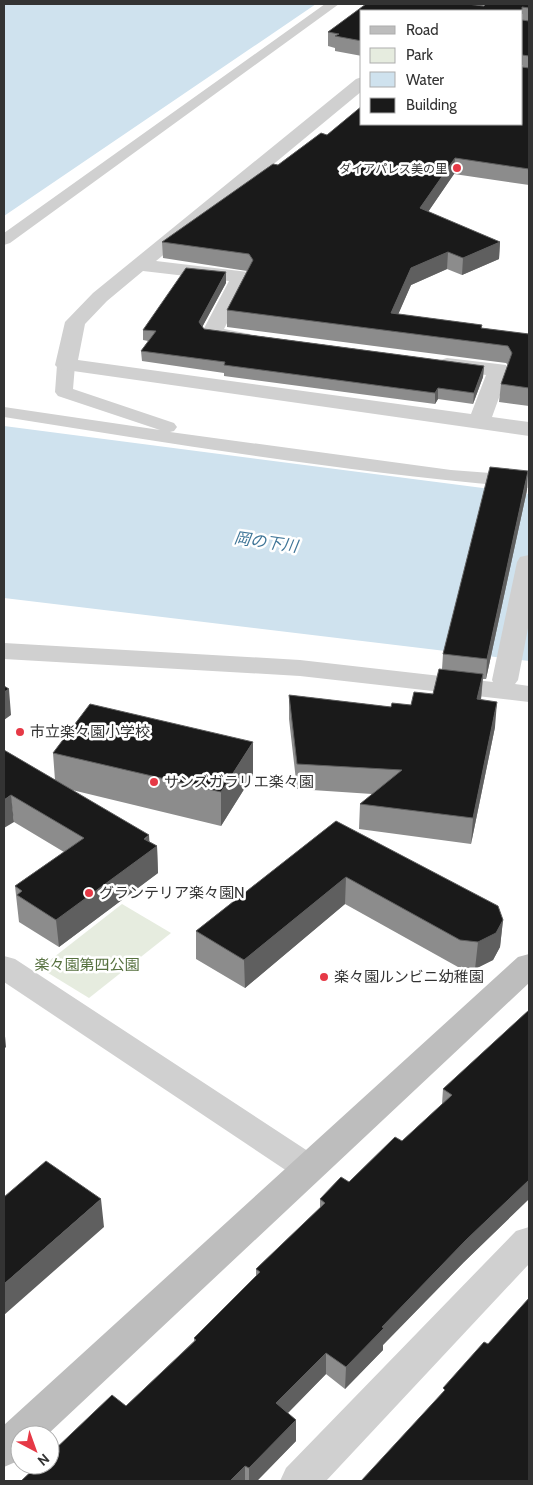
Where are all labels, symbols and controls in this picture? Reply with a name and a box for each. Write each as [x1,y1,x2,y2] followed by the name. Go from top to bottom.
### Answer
[360,10,523,125] legend
[406,21,439,39] text: Road
[406,46,433,64] text: Park
[406,71,444,89] text: Water
[406,96,457,114] text: Building
[339,161,447,176] place label: ダイアパレス美の里
[451,162,463,174] marker: ダイアパレス美の里
[233,528,301,556] water label: 岡の下川
[30,723,150,741] place label: 市立楽々園小学校
[14,726,26,738] marker: 市立楽々園小学校
[164,773,314,791] place label: サンズガラリエ楽々園
[148,776,160,788] marker: サンズガラリエ楽々園
[99,884,245,902] place label: グランテリア楽々園N
[83,887,95,899] marker: グランテリア楽々園N
[34,956,140,974] park label: 楽々園第四公園
[334,968,484,986] place label: 楽々園ルンビニ幼稚園
[318,971,330,983] marker: 楽々園ルンビニ幼稚園
[10,1425,60,1475] north arrow
[34,1450,53,1470] text: N

